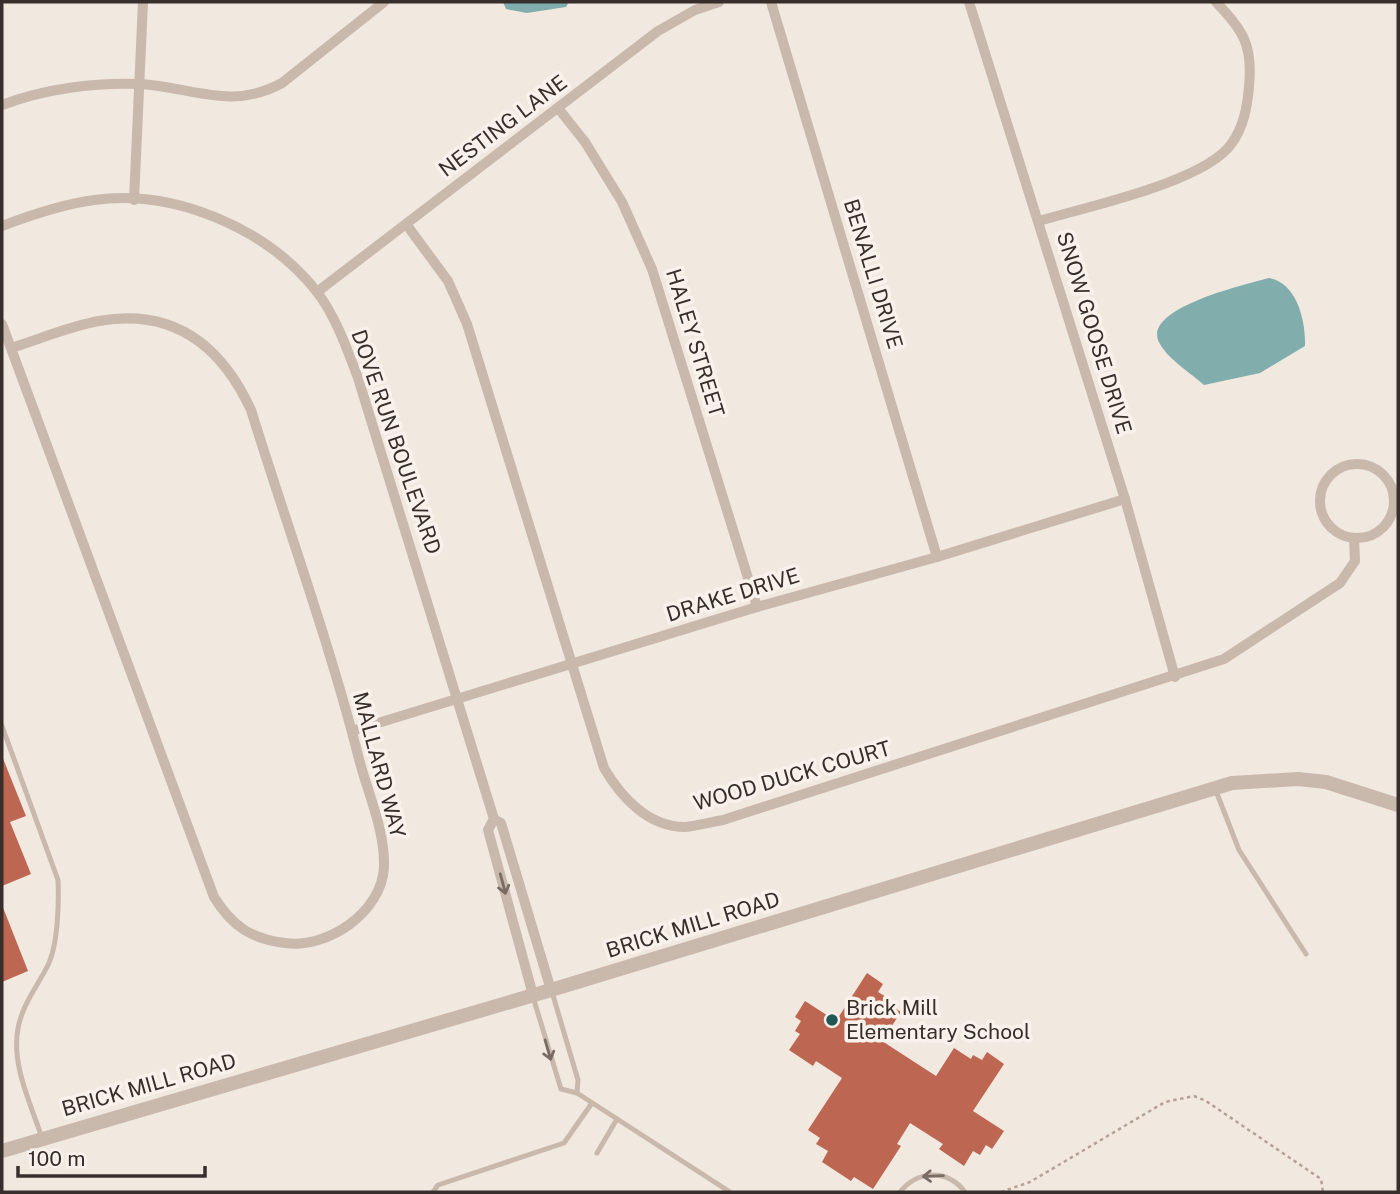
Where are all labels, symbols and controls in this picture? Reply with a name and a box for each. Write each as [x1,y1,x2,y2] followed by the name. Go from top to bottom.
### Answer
[434,69,572,182] street label: NESTING LANE
[839,196,908,352] street label: BENALLI DRIVE
[1052,229,1137,437] street label: SNOW GOOSE DRIVE
[661,266,730,420] street label: HALEY STREET
[346,326,447,557] street label: DOVE RUN BOULEVARD
[663,562,803,627] street label: DRAKE DRIVE
[348,689,411,841] street label: MALLARD WAY
[690,735,893,816] street label: WOOD DUCK COURT
[497,872,510,895] one-way arrow
[603,886,783,963] street label: BRICK MILL ROAD
[846,995,1030,1044] place label: Brick Mill Elementary School
[824,1012,840,1028] marker: Brick Mill Elementary School
[543,1039,556,1061] one-way arrow
[59,1048,239,1121] street label: BRICK MILL ROAD
[18,1134,205,1178] scale bar
[28,1146,85,1171] text: 100 m
[922,1170,945,1183] one-way arrow

